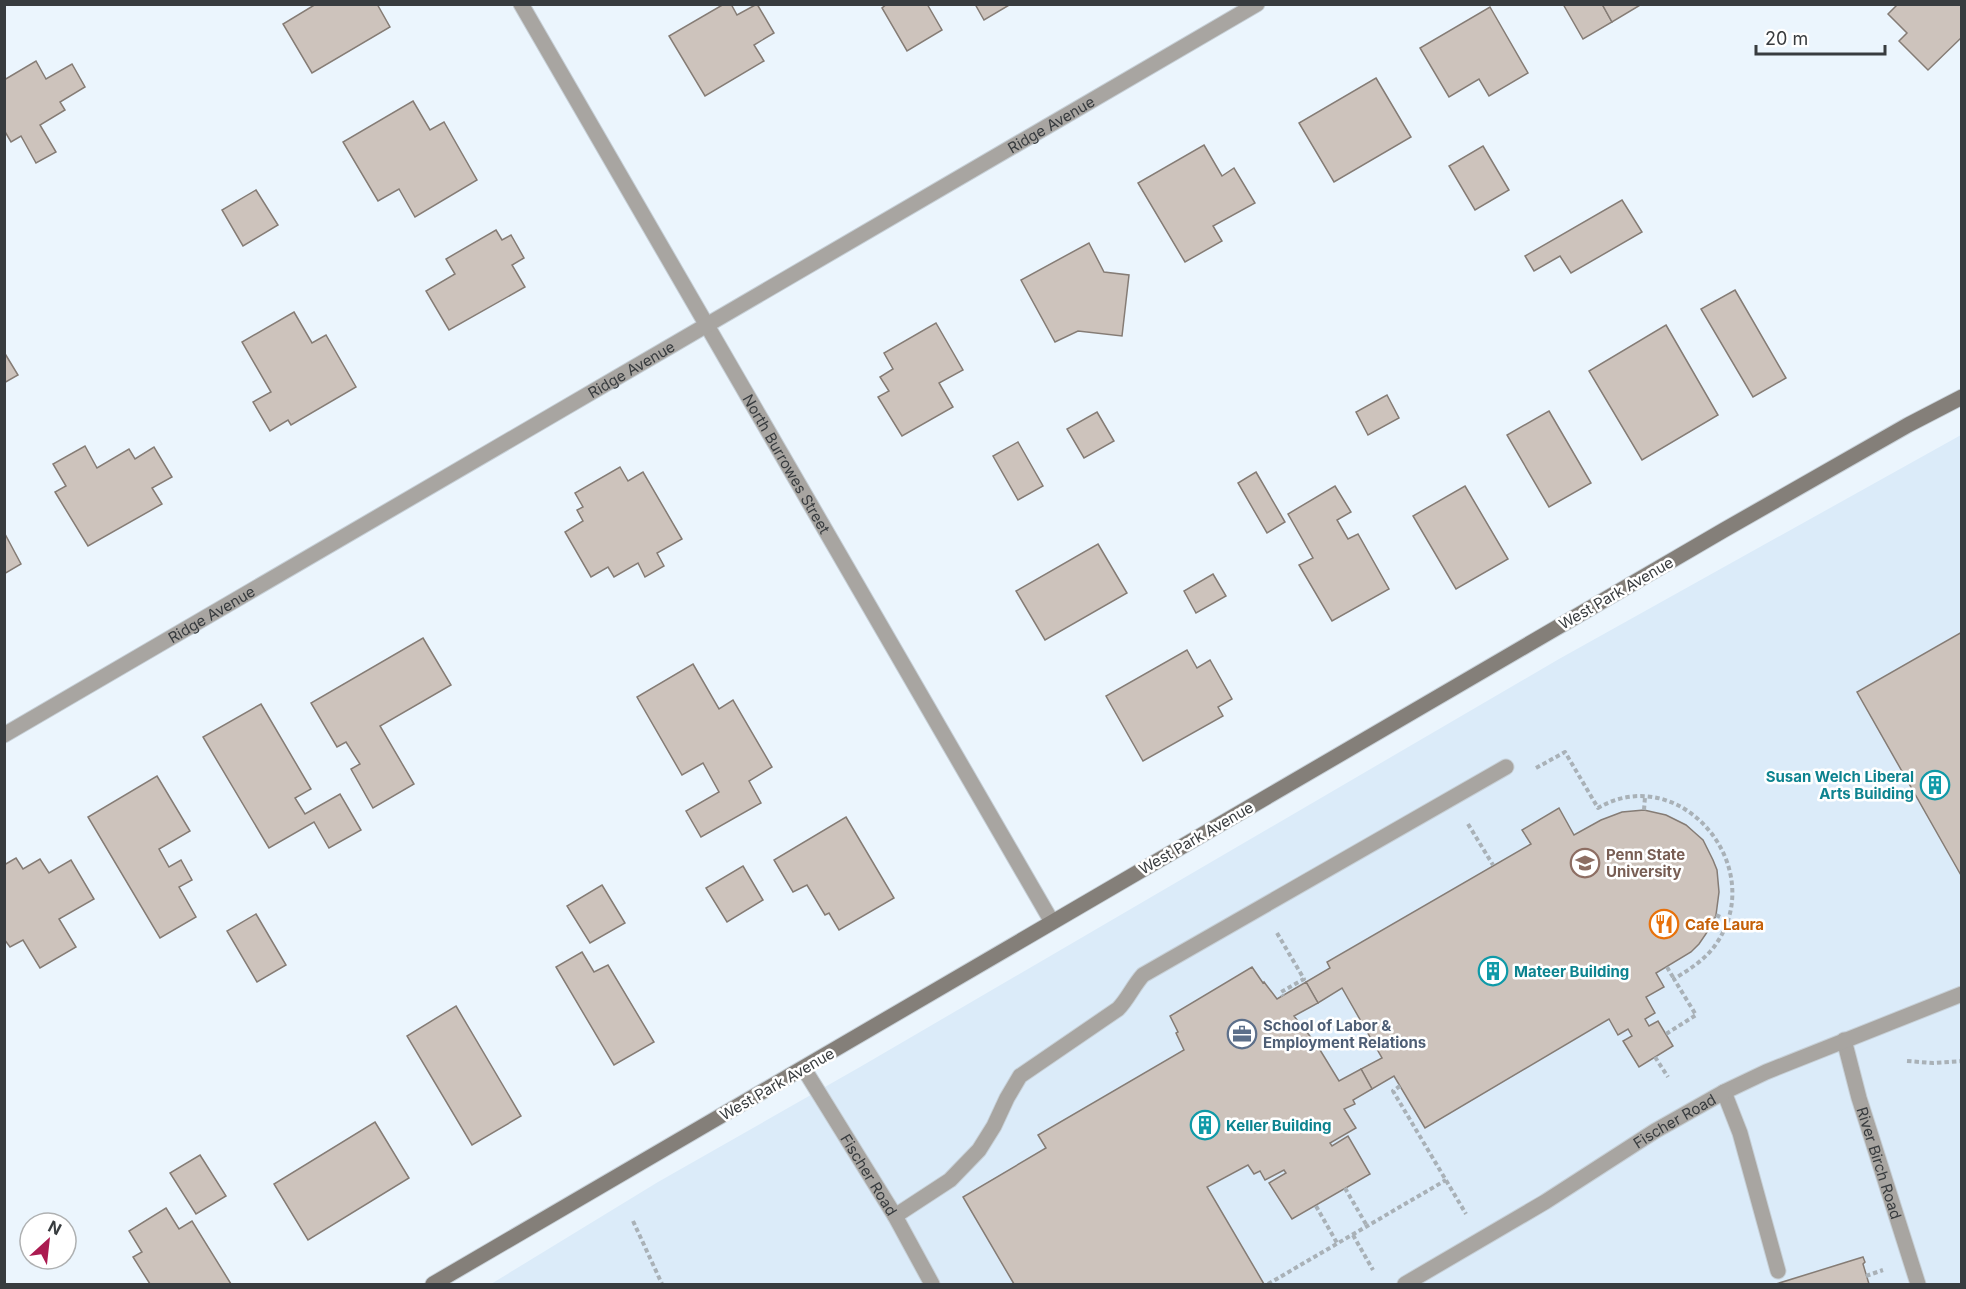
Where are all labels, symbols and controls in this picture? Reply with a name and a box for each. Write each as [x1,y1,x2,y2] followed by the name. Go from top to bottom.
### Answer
[1756,18,1885,56] scale bar
[1765,28,1808,49] text: 20 m
[1004,92,1098,157] street label: Ridge Avenue
[584,336,678,402] street label: Ridge Avenue
[739,390,835,537] street label: North Burrowes Street
[1555,553,1677,633] street label: West Park Avenue
[164,581,258,647] street label: Ridge Avenue
[1766,767,1914,803] place label: Susan Welch Liberal Arts Building
[1919,769,1951,801] building icon: Susan Welch Liberal Arts Building
[1135,798,1257,878] street label: West Park Avenue
[1606,845,1685,881] place label: Penn State University
[1569,847,1601,879] school or university icon: Penn State University
[1648,908,1680,940] restaurant icon: Cafe Laura
[1685,915,1764,934] place label: Cafe Laura
[1477,955,1509,987] building icon: Mateer Building
[1514,962,1629,981] place label: Mateer Building
[1263,1016,1426,1052] place label: School of Labor & Employment Relations
[1226,1018,1258,1050] office icon: School of Labor & Employment Relations
[716,1044,838,1124] street label: West Park Avenue
[1629,1089,1719,1152] street label: Fischer Road
[1853,1104,1906,1221] street label: River Birch Road
[1189,1109,1221,1141] building icon: Keller Building
[1226,1116,1332,1135] place label: Keller Building
[837,1130,902,1219] street label: Fischer Road
[18,1211,78,1271] north arrow
[45,1216,65,1239] text: N

